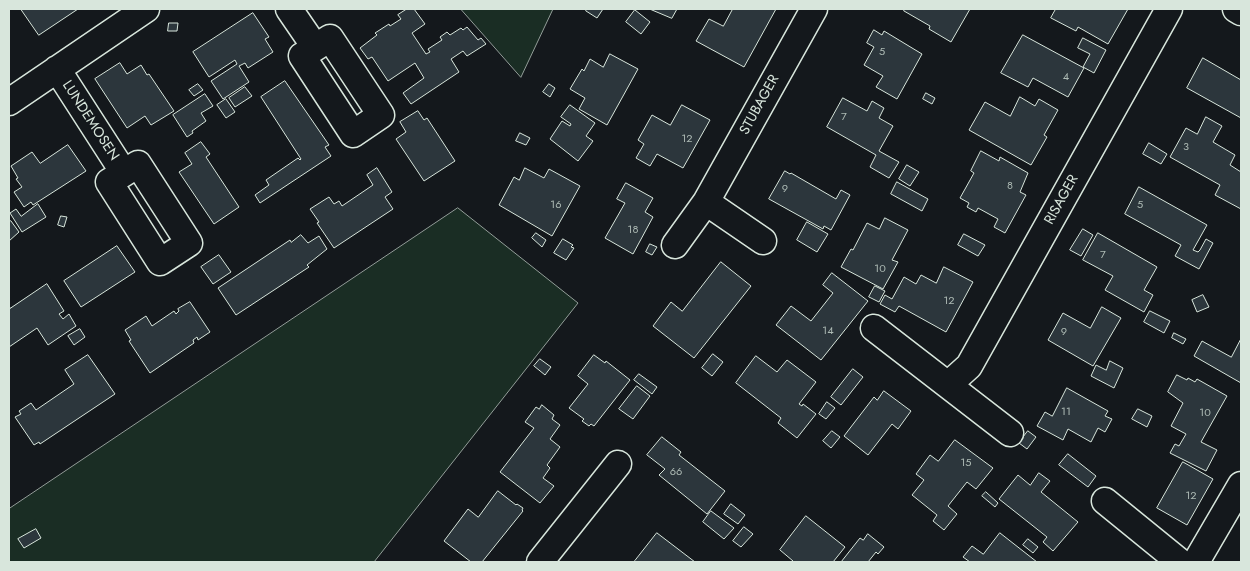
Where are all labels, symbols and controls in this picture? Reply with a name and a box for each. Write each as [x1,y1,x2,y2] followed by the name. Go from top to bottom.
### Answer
[879,45,885,59] house number: 5
[1063,70,1069,84] house number: 4
[737,72,783,138] street label: STUBAGER
[58,78,122,164] street label: LUNDEMOSEN
[841,110,847,124] house number: 7
[681,132,693,146] house number: 12
[1183,140,1189,154] house number: 3
[1042,172,1082,228] street label: RISAGER
[1007,179,1013,193] house number: 8
[782,182,788,196] house number: 9
[550,198,562,212] house number: 16
[1137,198,1143,212] house number: 5
[628,223,638,237] house number: 18
[1100,248,1106,262] house number: 7
[874,262,886,276] house number: 10
[943,294,955,308] house number: 12
[822,324,834,338] house number: 14
[1061,325,1067,339] house number: 9
[1061,405,1071,419] house number: 11
[1199,406,1211,420] house number: 10
[960,456,972,470] house number: 15
[670,465,682,479] house number: 66
[1185,489,1197,503] house number: 12

